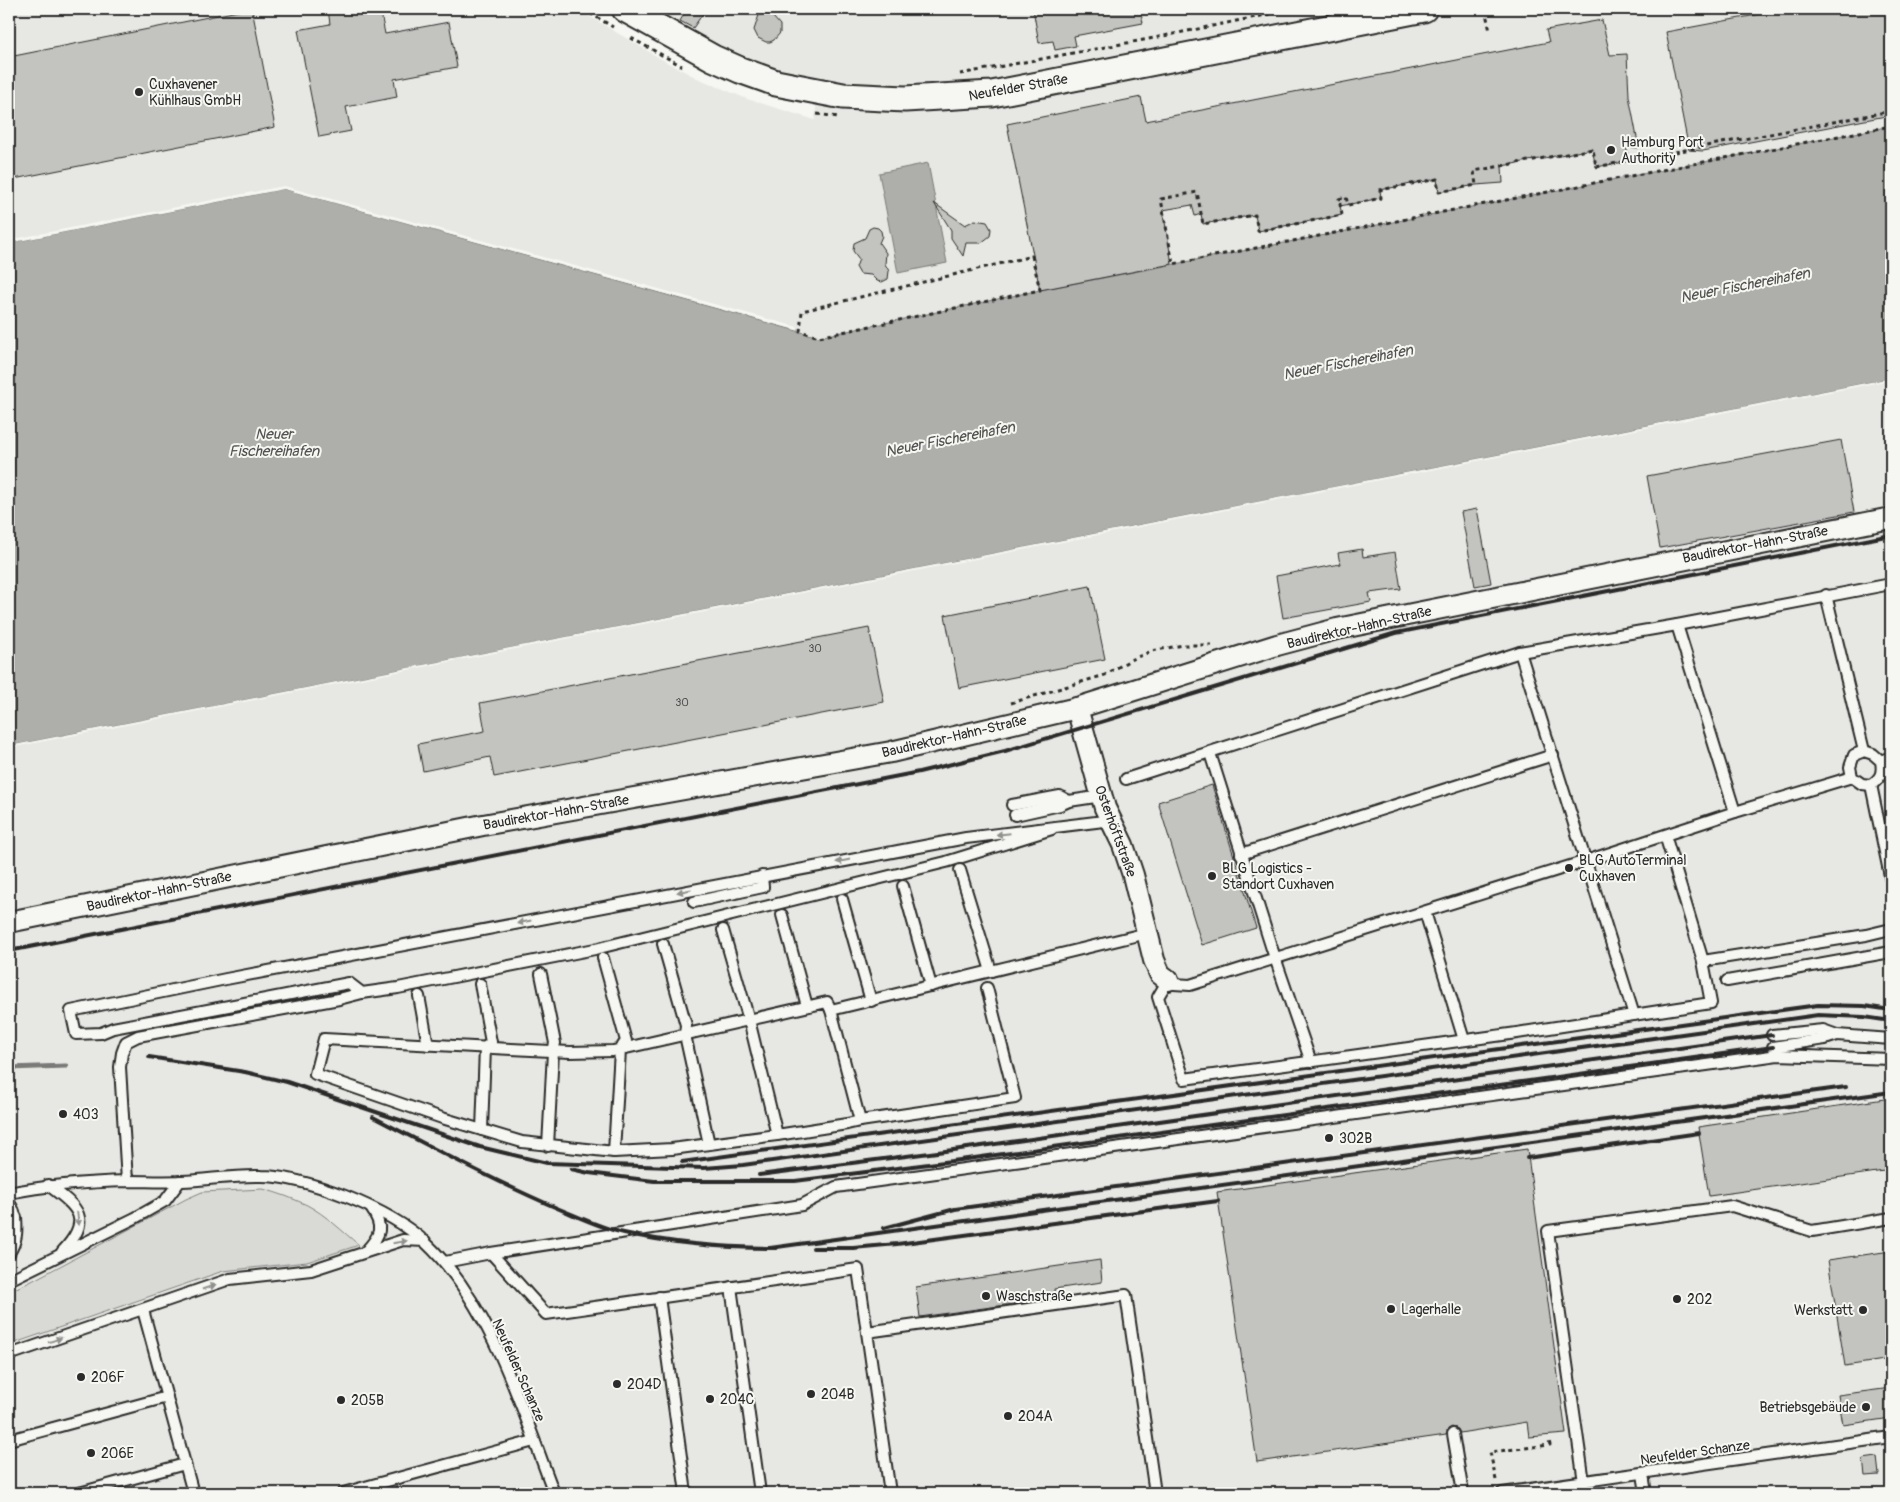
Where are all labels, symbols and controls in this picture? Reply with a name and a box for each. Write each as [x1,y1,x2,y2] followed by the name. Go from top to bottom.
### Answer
[967,70,1069,105] street label: Neufelder Straße
[149,76,241,109] place label: Cuxhavener Kühlhaus GmbH
[133,86,145,98] marker: Cuxhavener Kühlhaus GmbH
[1621,134,1704,167] place label: Hamburg Port Authority
[1605,144,1617,156] marker: Hamburg Port Authority
[1679,263,1813,307] water label: Neuer Fischereihafen
[1282,340,1416,384] water label: Neuer Fischereihafen
[884,417,1018,461] water label: Neuer Fischereihafen
[229,425,321,461] water label: Neuer Fischereihafen
[1681,522,1829,567] street label: Baudirektor-Hahn-Straße
[1285,603,1433,652] street label: Baudirektor-Hahn-Straße
[808,642,822,655] house number: 30
[675,696,689,709] house number: 30
[880,712,1028,761] street label: Baudirektor-Hahn-Straße
[1091,783,1140,879] street label: Osterhöftstraße
[482,791,630,834] street label: Baudirektor-Hahn-Straße
[995,830,1011,838] one-way arrow
[1579,852,1687,885] place label: BLG AutoTerminal Cuxhaven
[836,857,851,865] one-way arrow
[1222,860,1334,893] place label: BLG Logistics - Standort Cuxhaven
[1563,862,1575,874] marker: BLG AutoTerminal Cuxhaven
[85,868,233,915] street label: Baudirektor-Hahn-Straße
[1206,870,1218,882] marker: BLG Logistics - Standort Cuxhaven
[675,888,691,896] one-way arrow
[516,918,532,926] one-way arrow
[73,1106,99,1123] place label: 403
[57,1108,69,1120] marker: 403
[1339,1130,1372,1147] place label: 302B
[1323,1132,1335,1144] marker: 302B
[74,1211,82,1227] one-way arrow
[392,1238,408,1246] one-way arrow
[201,1283,216,1290] one-way arrow
[996,1288,1072,1305] place label: Waschstraße
[980,1290,992,1302] marker: Waschstraße
[1687,1291,1712,1308] place label: 202
[1671,1293,1683,1305] marker: 202
[1401,1301,1461,1318] place label: Lagerhalle
[1794,1302,1853,1319] place label: Werkstatt
[1385,1303,1397,1315] marker: Lagerhalle
[1857,1304,1869,1316] marker: Werkstatt
[488,1316,549,1424] street label: Neufelder Schanze
[48,1336,63,1344] one-way arrow
[91,1369,125,1386] place label: 206F
[75,1371,87,1383] marker: 206F
[627,1376,662,1393] place label: 204D
[611,1378,623,1390] marker: 204D
[821,1386,855,1403] place label: 204B
[805,1388,817,1400] marker: 204B
[720,1391,755,1408] place label: 204C
[351,1392,384,1409] place label: 205B
[704,1393,716,1405] marker: 204C
[335,1394,347,1406] marker: 205B
[1760,1399,1856,1416] place label: Betriebsgebäude
[1860,1401,1872,1413] marker: Betriebsgebäude
[1018,1408,1053,1425] place label: 204A
[1002,1410,1014,1422] marker: 204A
[1639,1436,1751,1469] street label: Neufelder Schanze
[101,1445,134,1462] place label: 206E
[85,1447,97,1459] marker: 206E

